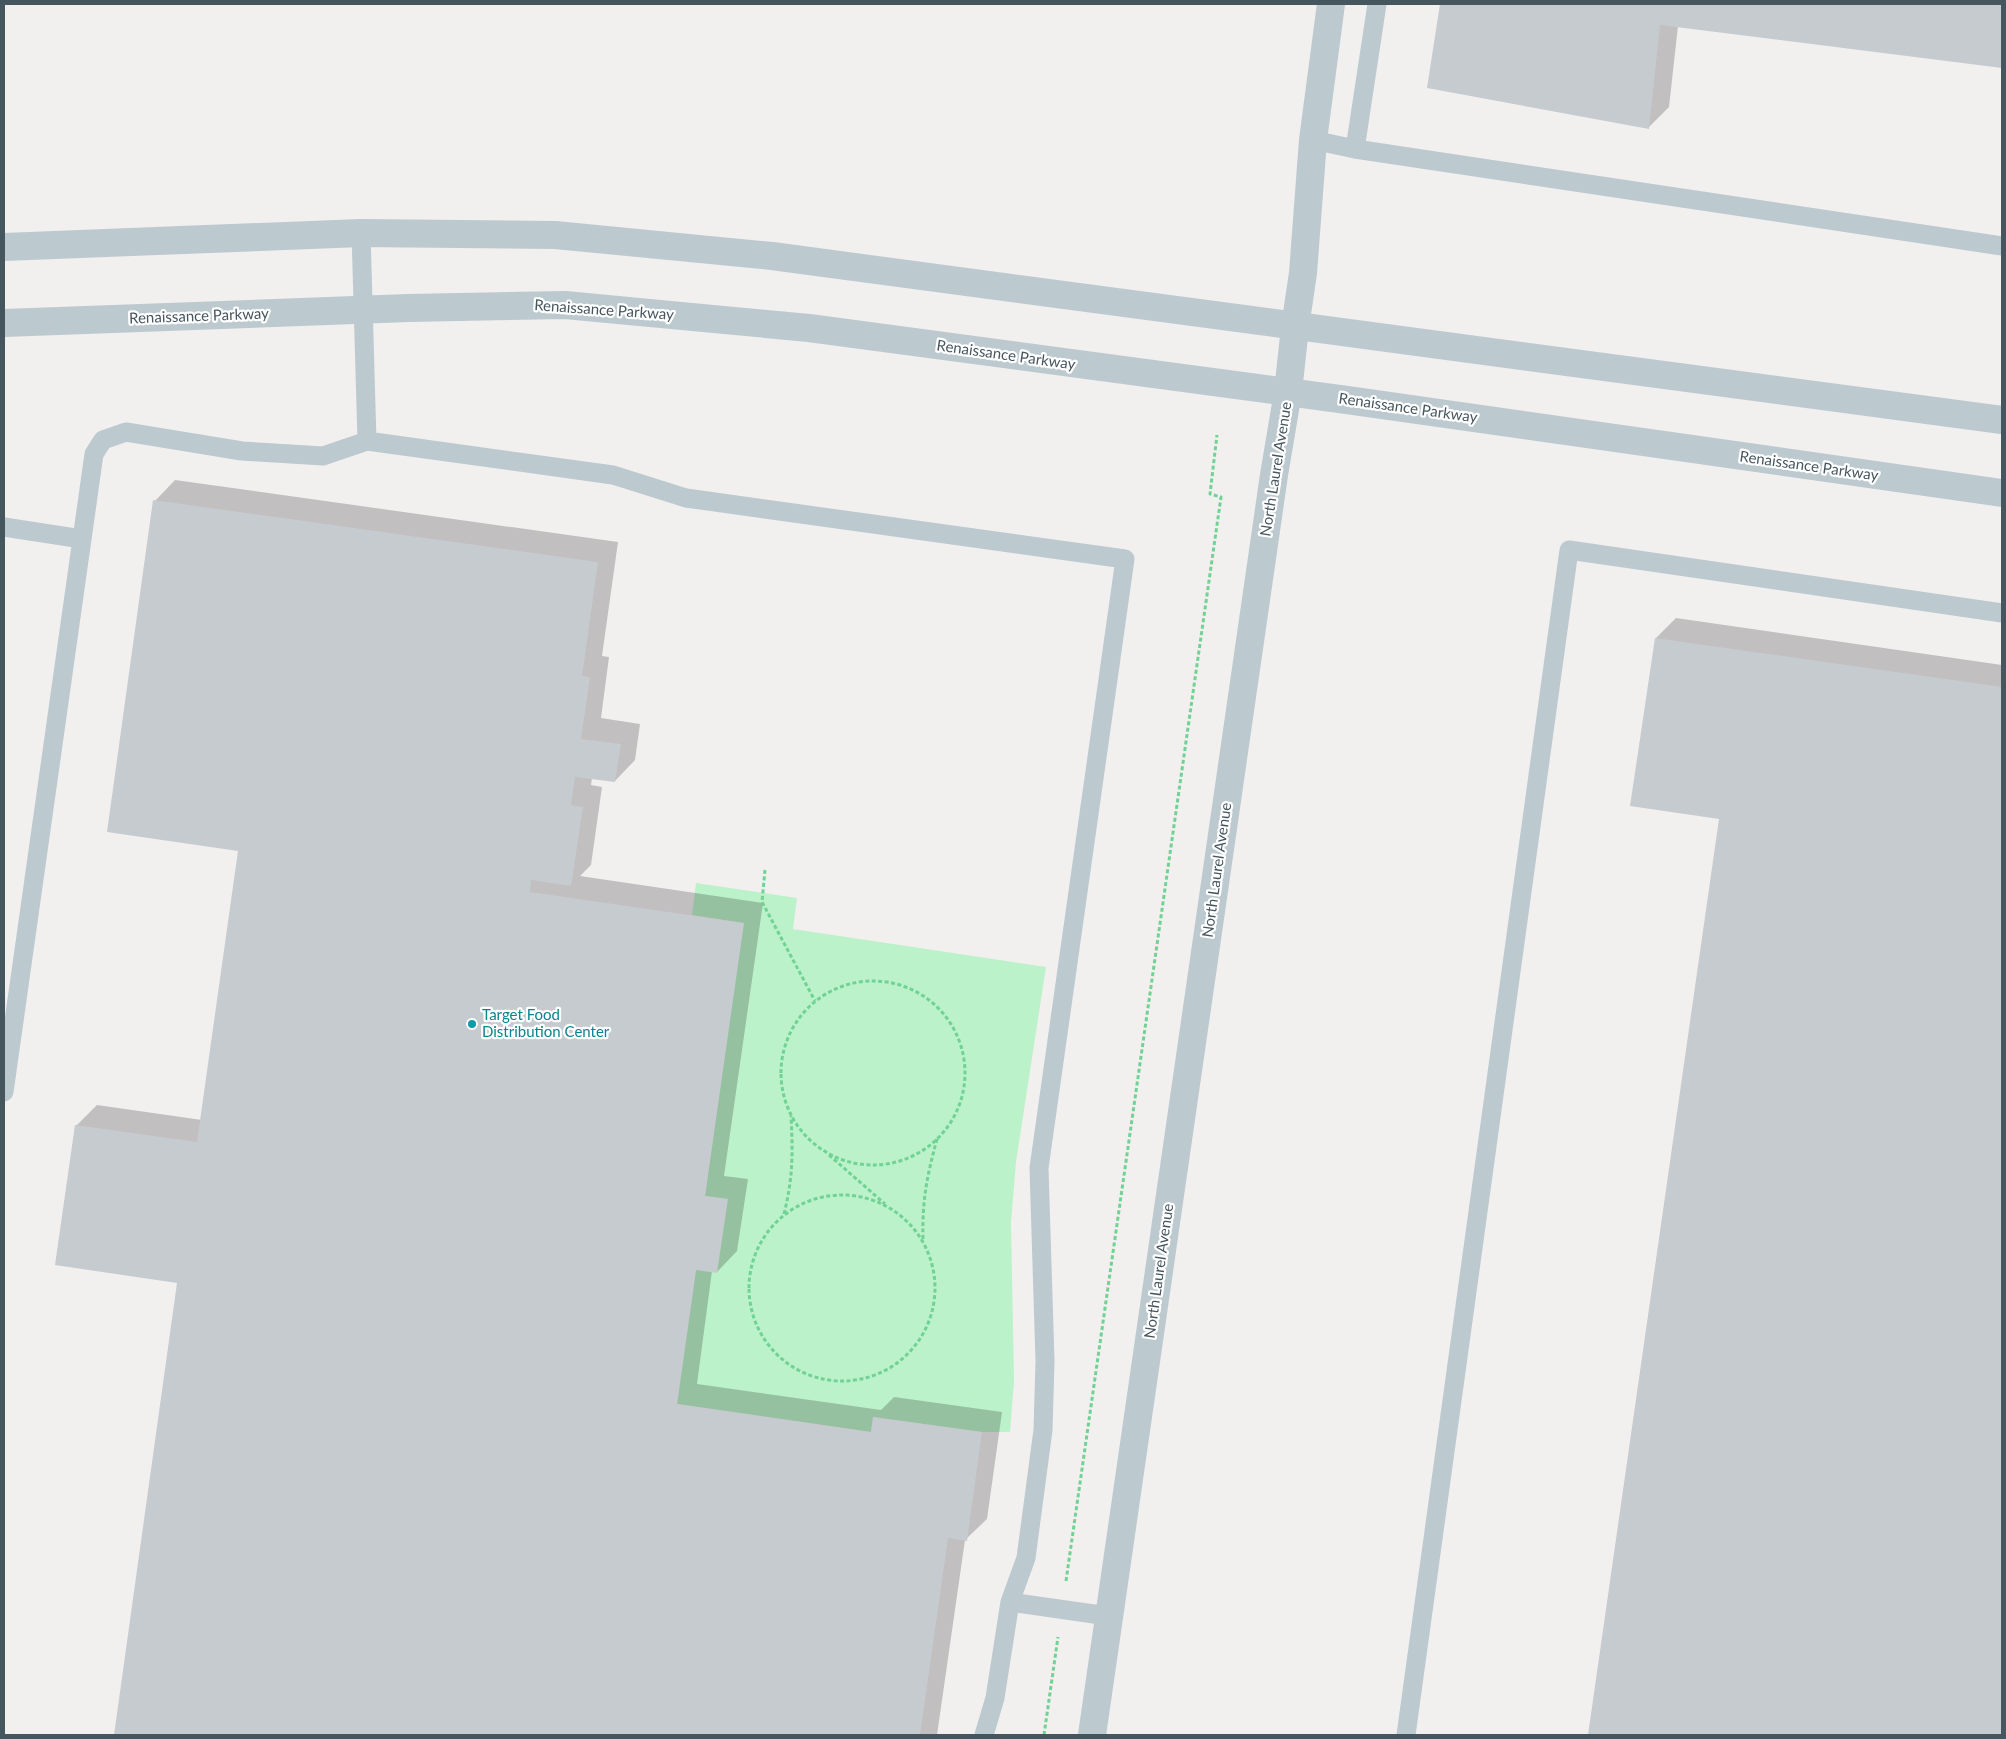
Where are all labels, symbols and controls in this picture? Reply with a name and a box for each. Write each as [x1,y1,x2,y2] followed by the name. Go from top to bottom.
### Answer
[534,295,675,323] street label: Renaissance Parkway
[129,304,269,326] street label: Renaissance Parkway
[936,335,1077,373] street label: Renaissance Parkway
[1338,388,1479,426] street label: Renaissance Parkway
[1255,400,1295,537] street label: North Laurel Avenue
[1739,446,1880,484] street label: Renaissance Parkway
[1198,801,1234,938] street label: North Laurel Avenue
[482,1005,610,1040] place label: Target Food Distribution Center
[466,1018,478,1030] marker: Target Food Distribution Center
[1140,1202,1176,1339] street label: North Laurel Avenue

